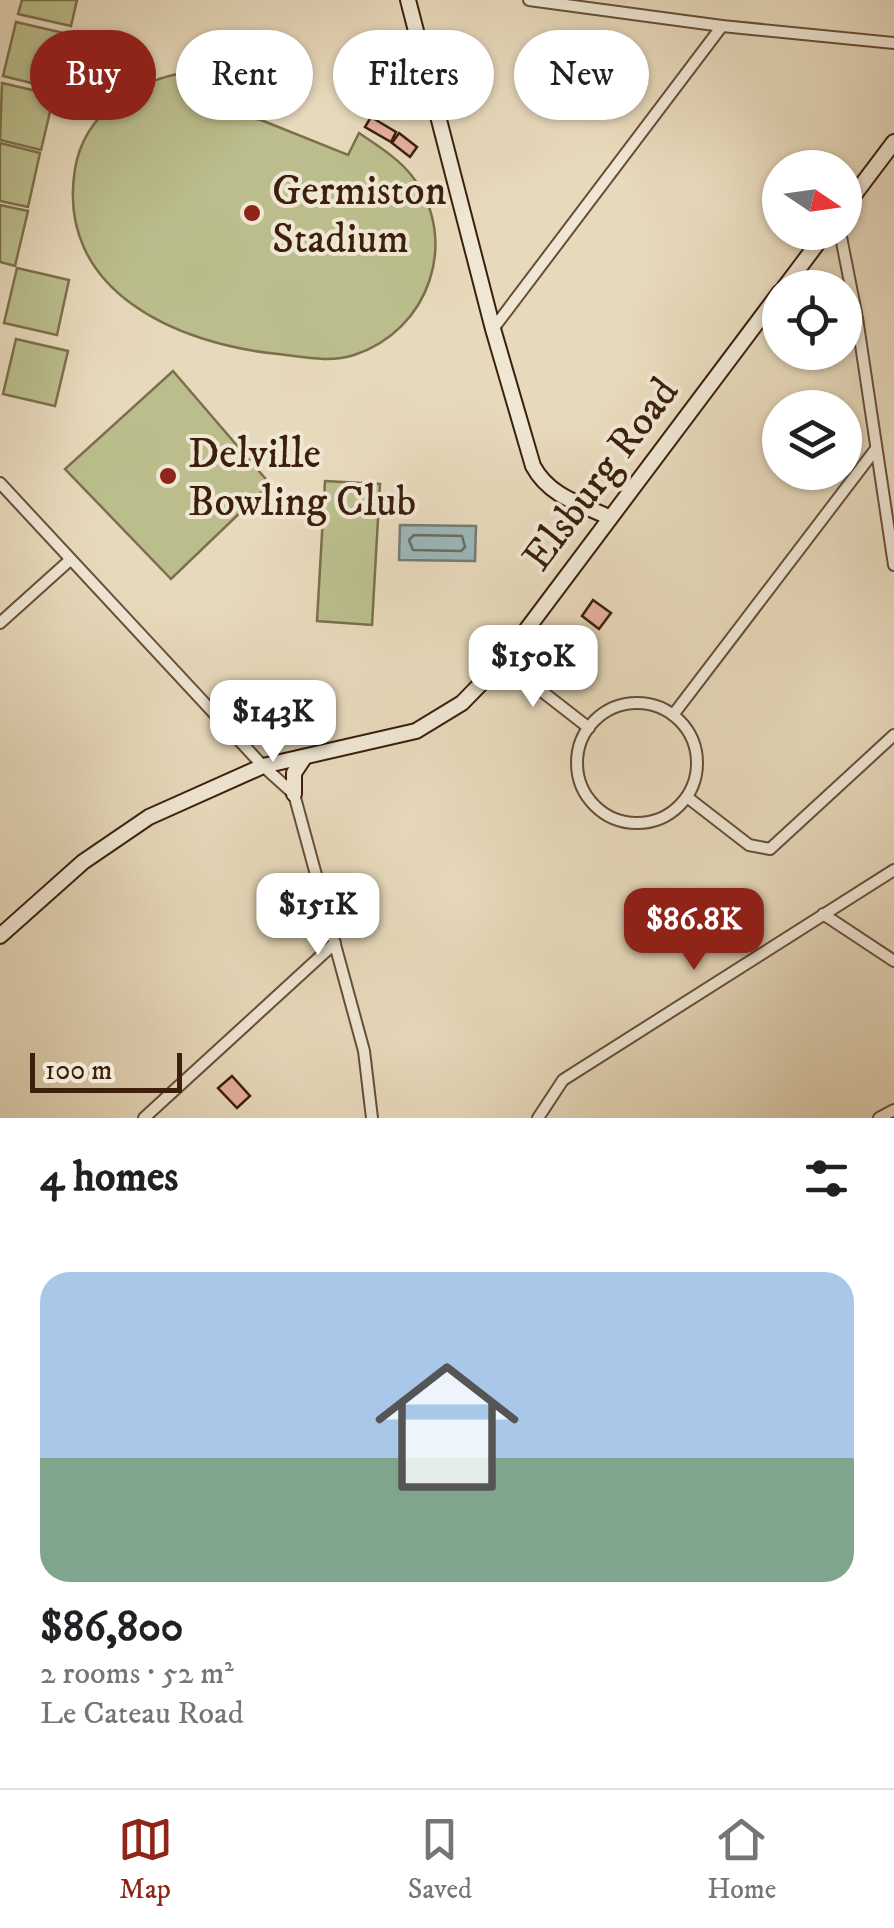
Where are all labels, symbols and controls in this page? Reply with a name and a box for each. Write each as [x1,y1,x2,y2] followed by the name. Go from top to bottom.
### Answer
[30,30,156,120] chip: Buy
[176,30,313,120] chip: Rent
[333,30,494,120] chip: Filters
[514,30,649,120] chip: New
[762,150,862,250] north arrow
[762,150,862,490] map controls
[272,166,447,266] place label: Germiston Stadium
[241,202,263,224] marker: Germiston Stadium
[762,270,862,370] button: locate
[512,368,691,582] street label: Elsburg Road
[762,390,862,490] button: layers
[188,429,416,529] place label: Delville Bowling Club
[157,465,179,487] marker: Delville Bowling Club
[463,625,603,710] pin: $150K
[491,637,575,677] text: $150K
[203,680,343,765] pin: $143K
[232,692,314,732] text: $143K
[248,873,388,958] pin: $151K
[278,885,358,925] text: $151K
[613,888,775,973] pin: $86.8K
[646,900,742,940] text: $86.8K
[30,1048,182,1092] scale bar
[45,1053,112,1088] text: 100 m
[799,1151,854,1206] icon: filters
[40,1152,178,1204] text: 4 homes
[357,1337,537,1517] icon: home
[40,1602,183,1654] text: $86,800
[40,1654,234,1694] text: 2 rooms · 52 m²
[40,1694,244,1734] text: Le Cateau Road
[118,1812,173,1907] tab: Map
[408,1812,472,1907] tab: Saved
[707,1812,776,1907] tab: Home

